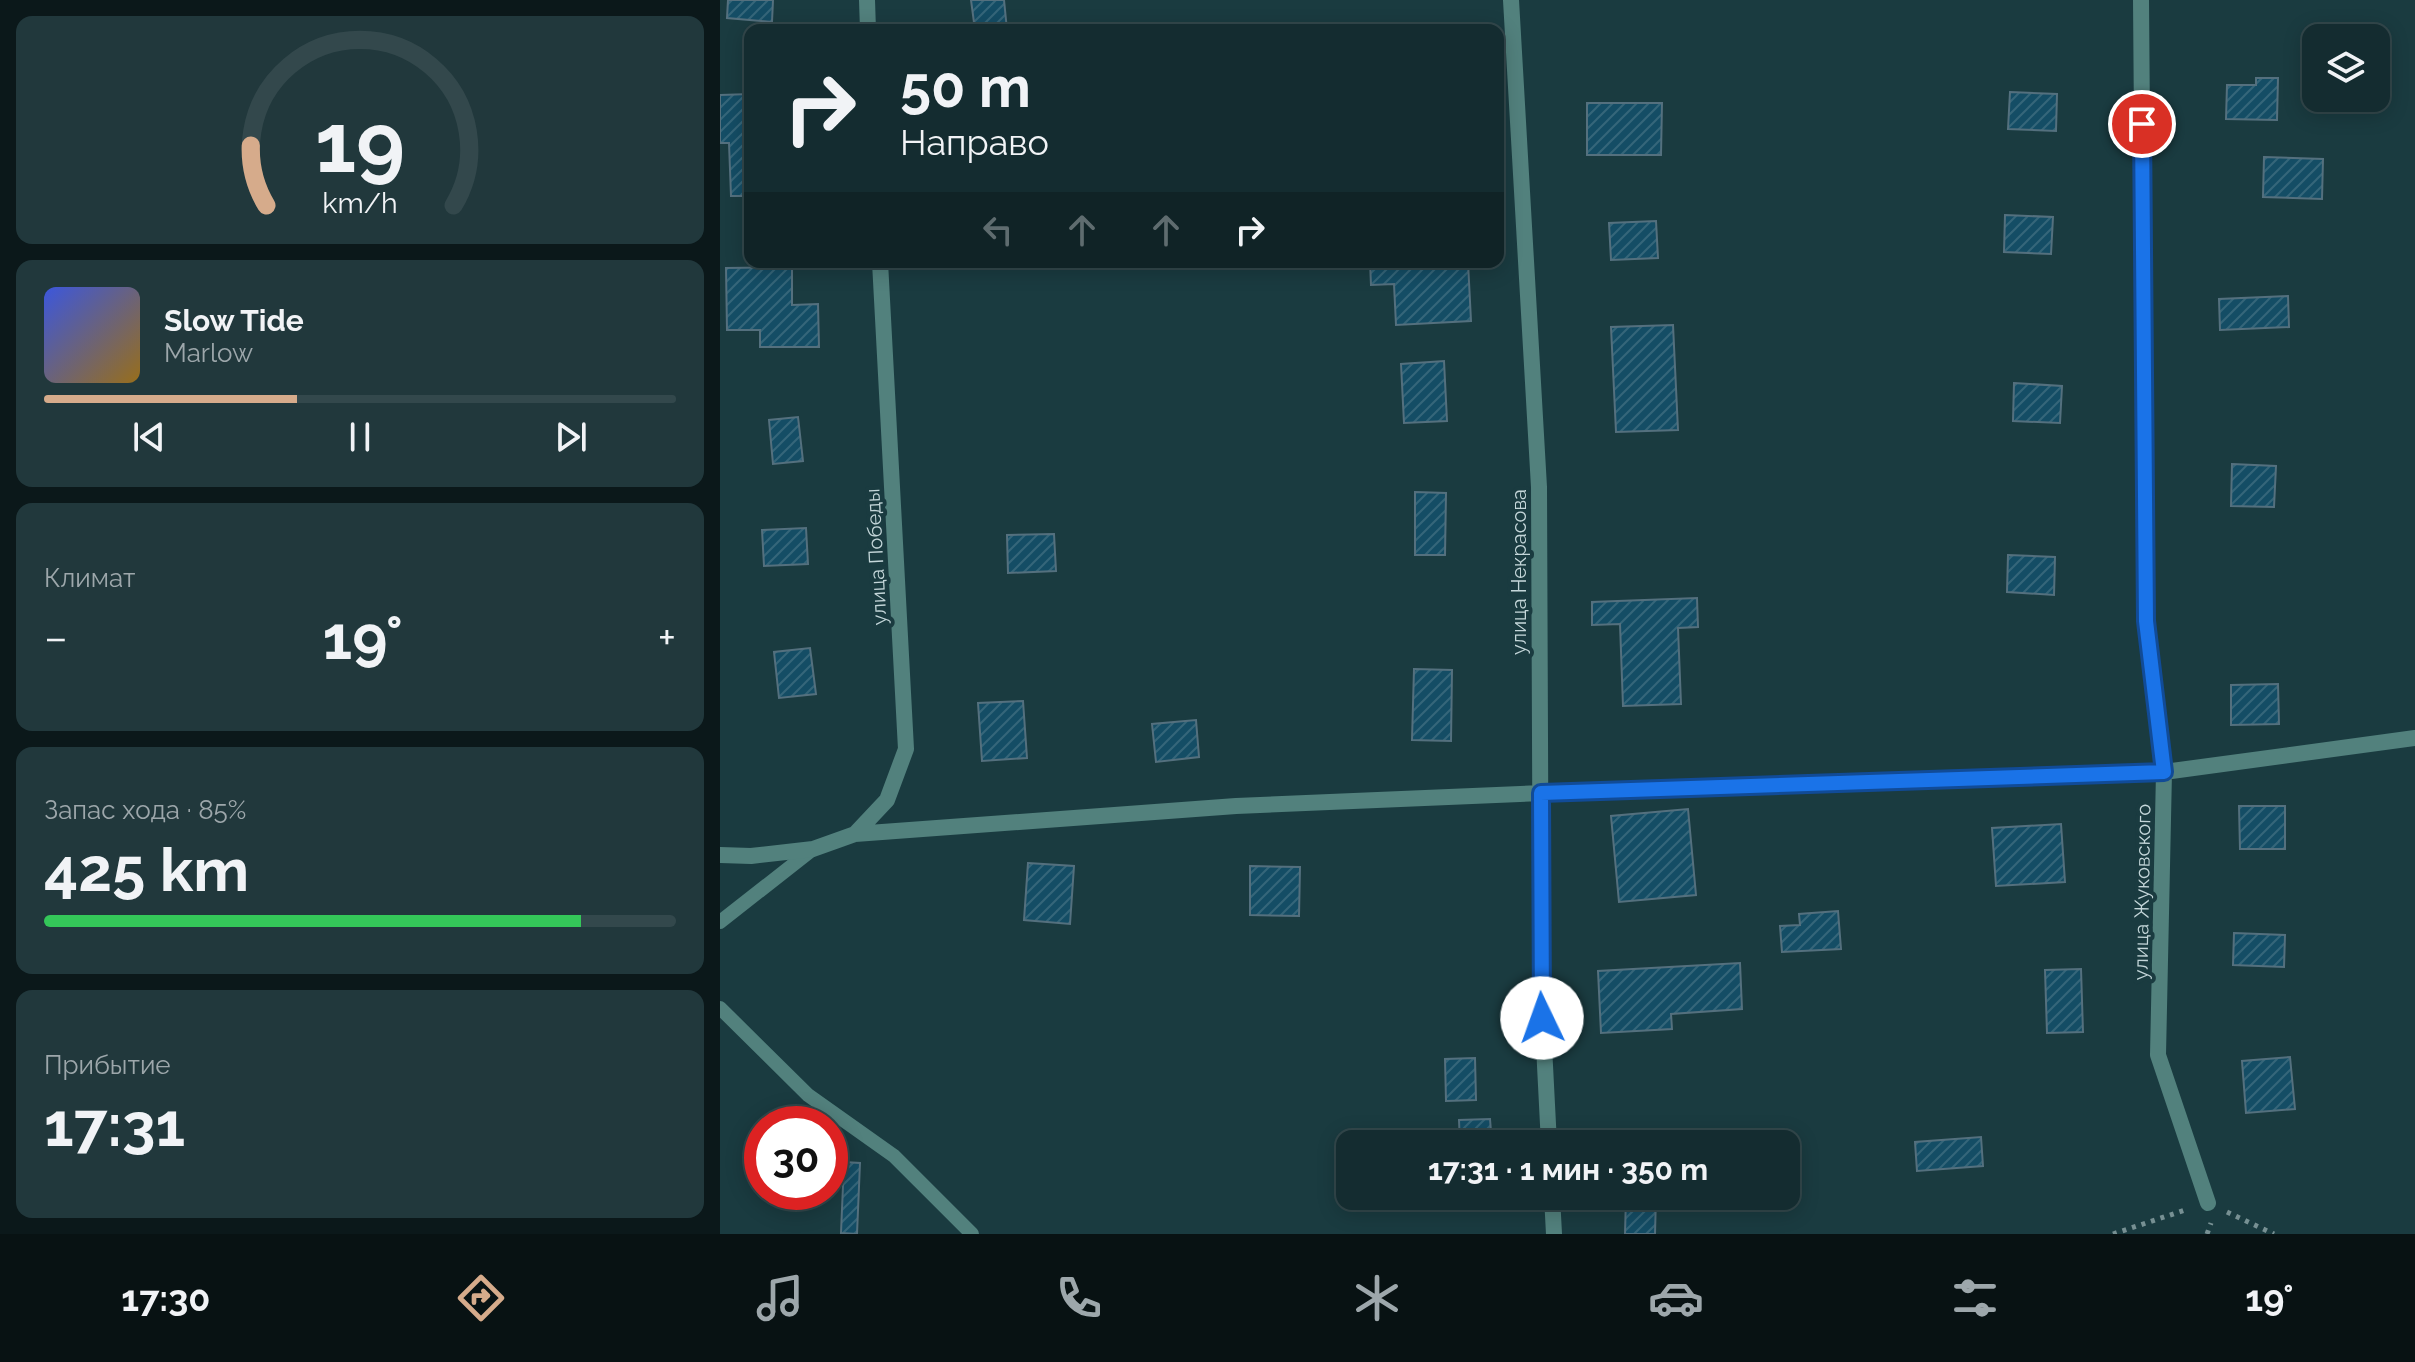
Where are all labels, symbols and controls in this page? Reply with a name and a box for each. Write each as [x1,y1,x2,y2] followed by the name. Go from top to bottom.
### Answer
[2302,24,2390,112] map controls
[2302,24,2390,112] button: layers
[900,54,1031,120] text: 50 m
[768,56,872,160] icon: right
[2108,90,2176,158] pin
[315,93,405,190] text: 19
[2120,102,2164,146] icon: arrive
[900,121,1049,163] text: Направо
[322,186,398,220] text: km/h
[976,208,1020,252] icon: left
[1060,208,1104,252] icon: ahead
[1144,208,1188,252] icon: ahead
[1228,208,1272,252] icon: right
[164,303,304,338] text: Slow Tide
[164,338,253,368] text: Marlow
[127,415,171,459] icon: previous
[338,415,382,459] icon: pause
[549,415,593,459] icon: next
[860,488,892,626] street label: улица Победы
[1507,489,1531,655] street label: улица Некрасова
[44,563,135,593] text: Климат
[323,603,403,673] text: 19°
[44,612,68,663] text: −
[658,612,676,663] text: +
[44,795,246,825] text: Запас хода · 85%
[2128,803,2156,981] street label: улица Жуковского
[44,835,249,905] text: 425 km
[1500,976,1584,1060] position arrow
[44,1050,171,1080] text: Прибытие
[44,1090,185,1160] text: 17:31
[744,1106,848,1210] speed limit sign: 30
[1428,1152,1708,1187] text: 17:31 · 1 мин · 350 m
[453,1270,509,1326] icon: directions
[752,1270,808,1326] icon: music
[1051,1270,1107,1326] icon: phone
[1349,1270,1405,1326] icon: climate
[1648,1270,1704,1326] icon: car
[1947,1270,2003,1326] icon: filters
[121,1277,210,1319] text: 17:30
[2245,1277,2294,1319] text: 19°

